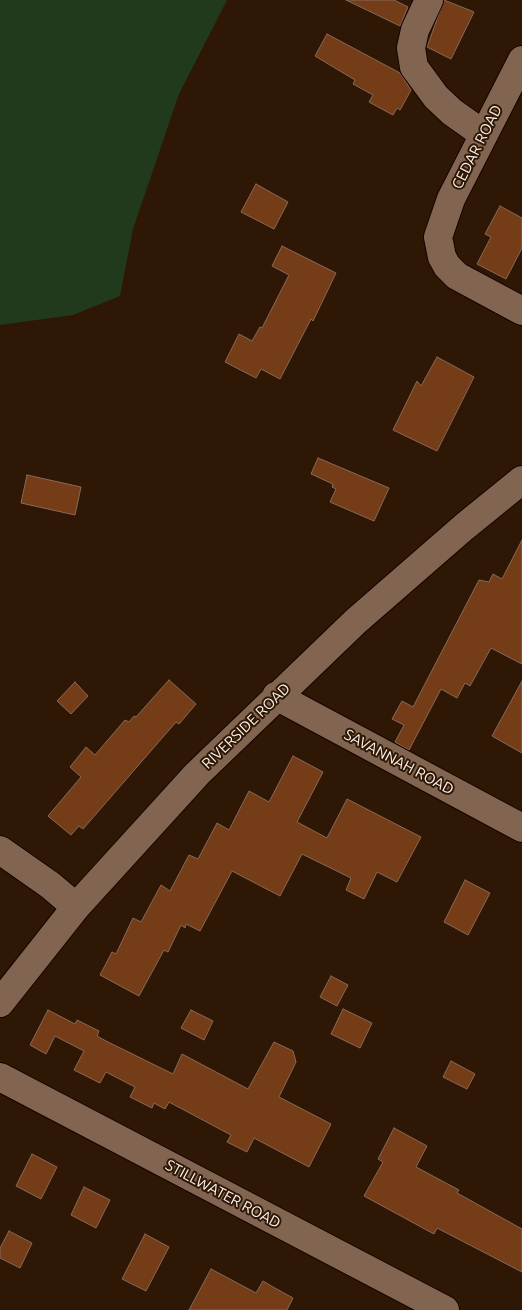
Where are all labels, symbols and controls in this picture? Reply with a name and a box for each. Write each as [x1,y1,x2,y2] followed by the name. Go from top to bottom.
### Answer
[448,102,506,192] street label: CEDAR ROAD
[198,679,294,773] street label: RIVERSIDE ROAD
[341,726,457,798] street label: SAVANNAH ROAD
[162,1156,284,1232] street label: STILLWATER ROAD

